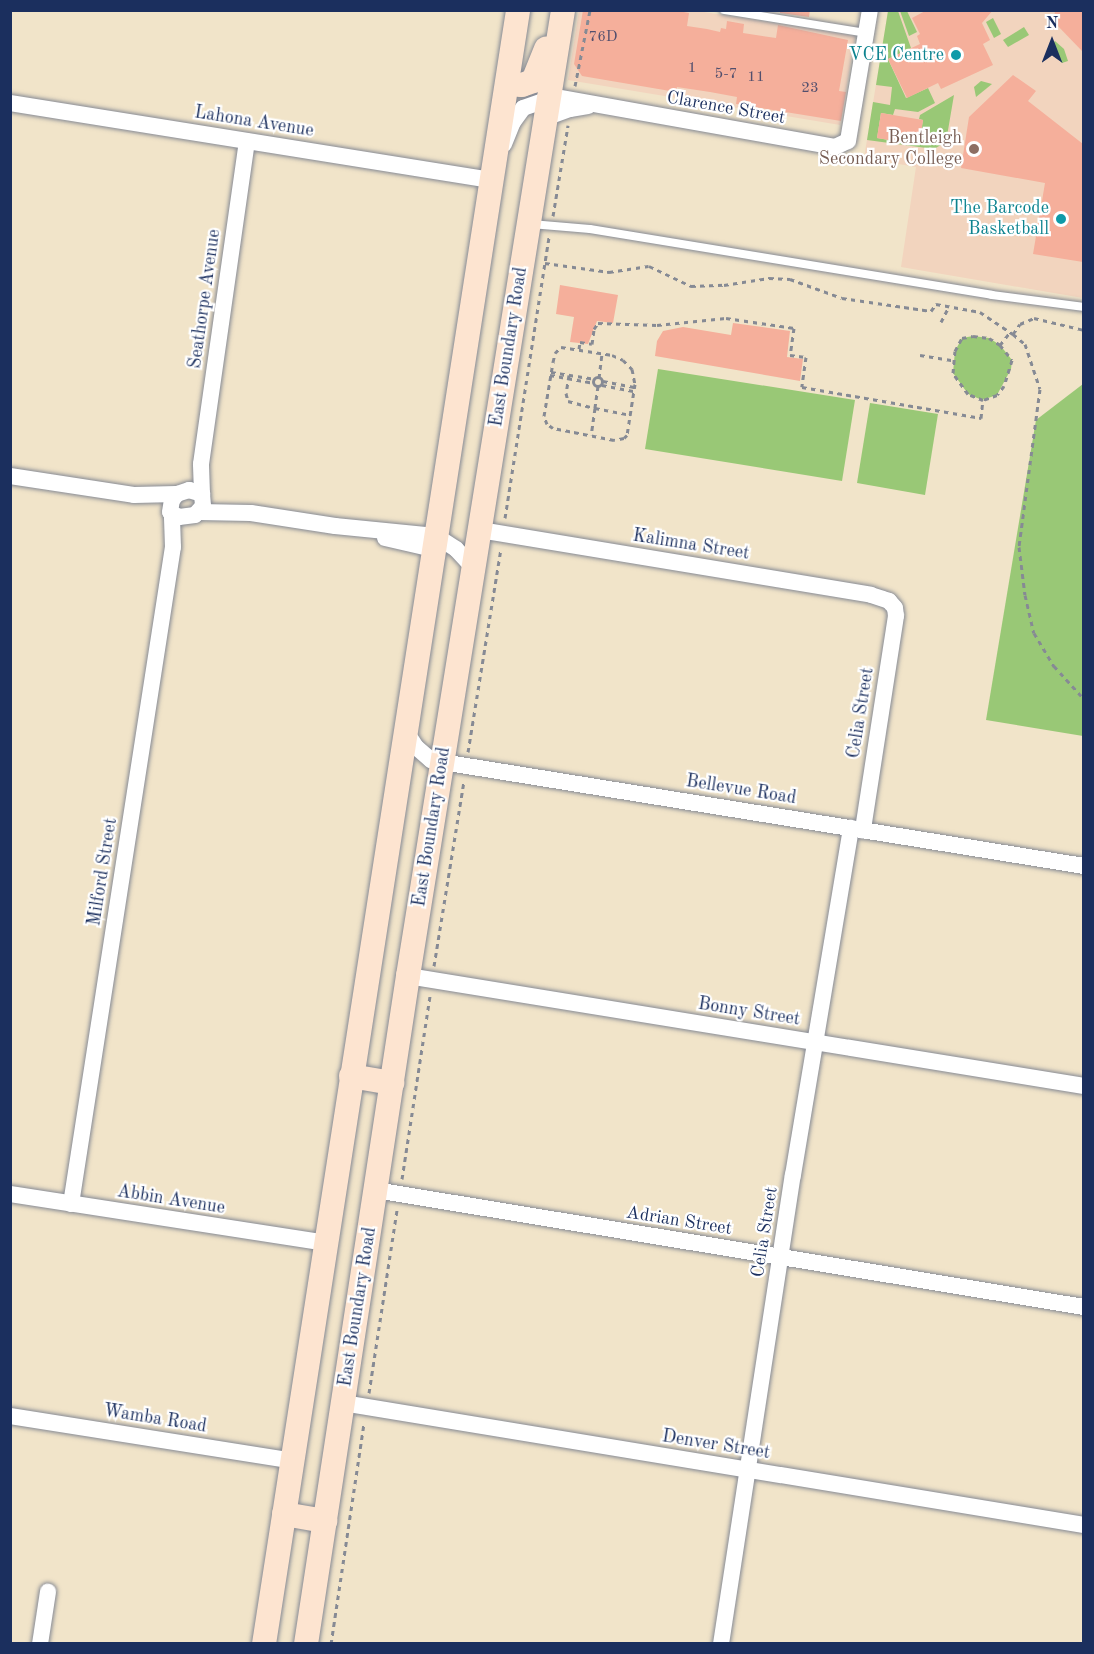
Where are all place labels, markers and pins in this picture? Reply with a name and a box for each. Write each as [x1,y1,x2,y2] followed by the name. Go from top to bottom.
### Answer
[849,44,944,66] place label: VCE Centre
[949,48,963,62] marker: VCE Centre
[819,128,962,170] place label: Bentleigh Secondary College
[967,142,981,156] marker: Bentleigh Secondary College
[950,198,1049,240] place label: The Barcode Basketball
[1054,212,1068,226] marker: The Barcode Basketball

